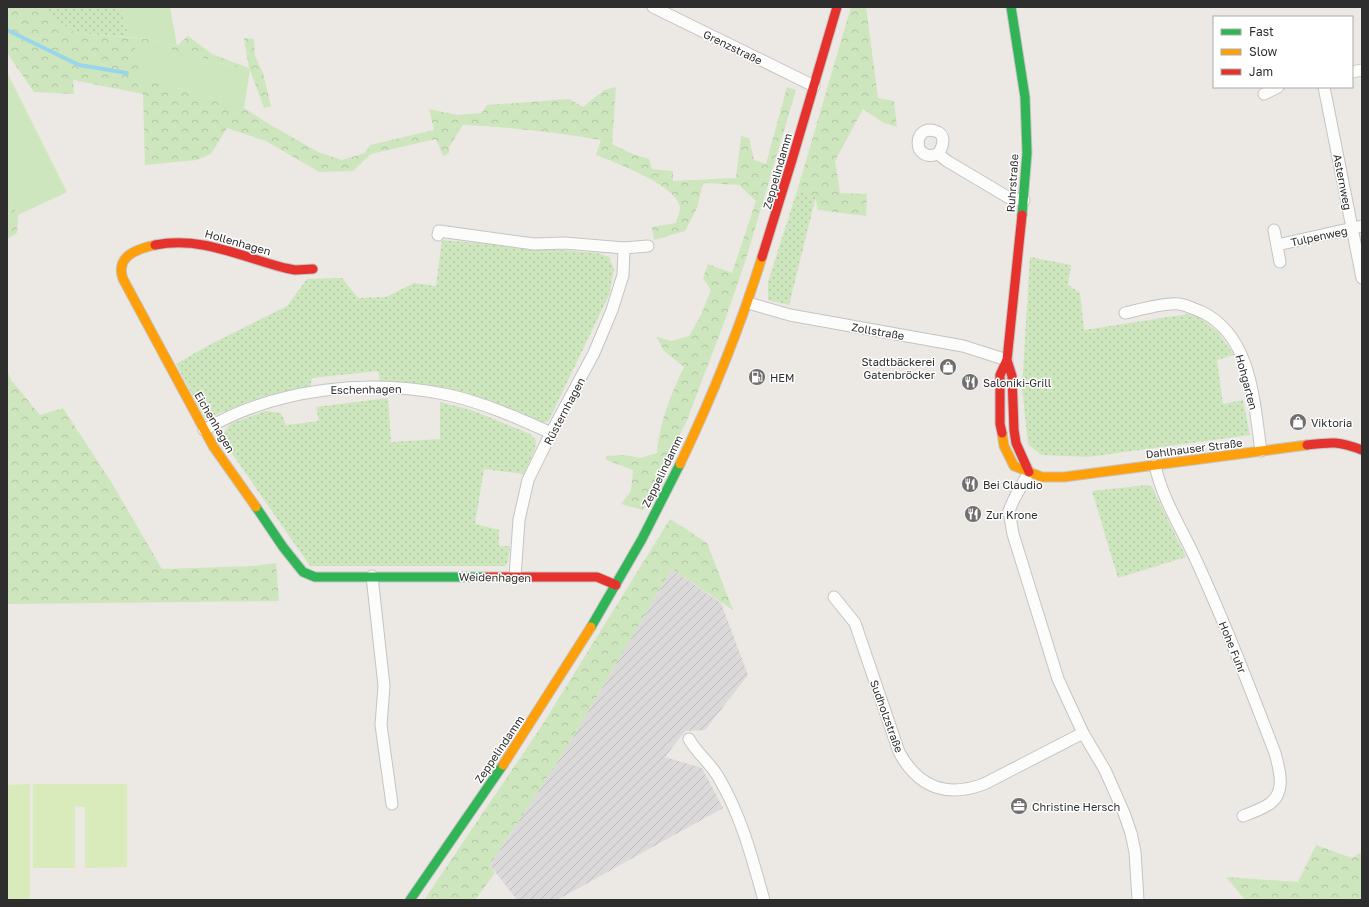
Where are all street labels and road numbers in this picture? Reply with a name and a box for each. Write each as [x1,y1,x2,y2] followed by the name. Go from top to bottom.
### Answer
[701,27,765,67] street label: Grenzstraße
[760,132,794,210] street label: Zeppelindamm
[1003,153,1021,213] street label: Ruhrstraße
[1331,153,1355,211] street label: Asternweg
[1289,224,1349,248] street label: Tulpenweg
[204,226,272,258] street label: Hollenhagen
[851,320,905,342] street label: Zollstraße
[1233,353,1261,411] street label: Hohgarten
[541,375,587,447] street label: Rüsternhagen
[330,382,402,396] street label: Eschenhagen
[192,389,238,455] street label: Eichenhagen
[639,433,685,509] street label: Zeppelindamm
[1145,436,1243,460] street label: Dahlhauser Straße
[459,570,531,584] street label: Weidenhagen
[1217,619,1250,676] street label: Hohe Fuhr
[868,678,906,754] street label: Sudholzstraße
[472,713,526,785] street label: Zeppelindamm

